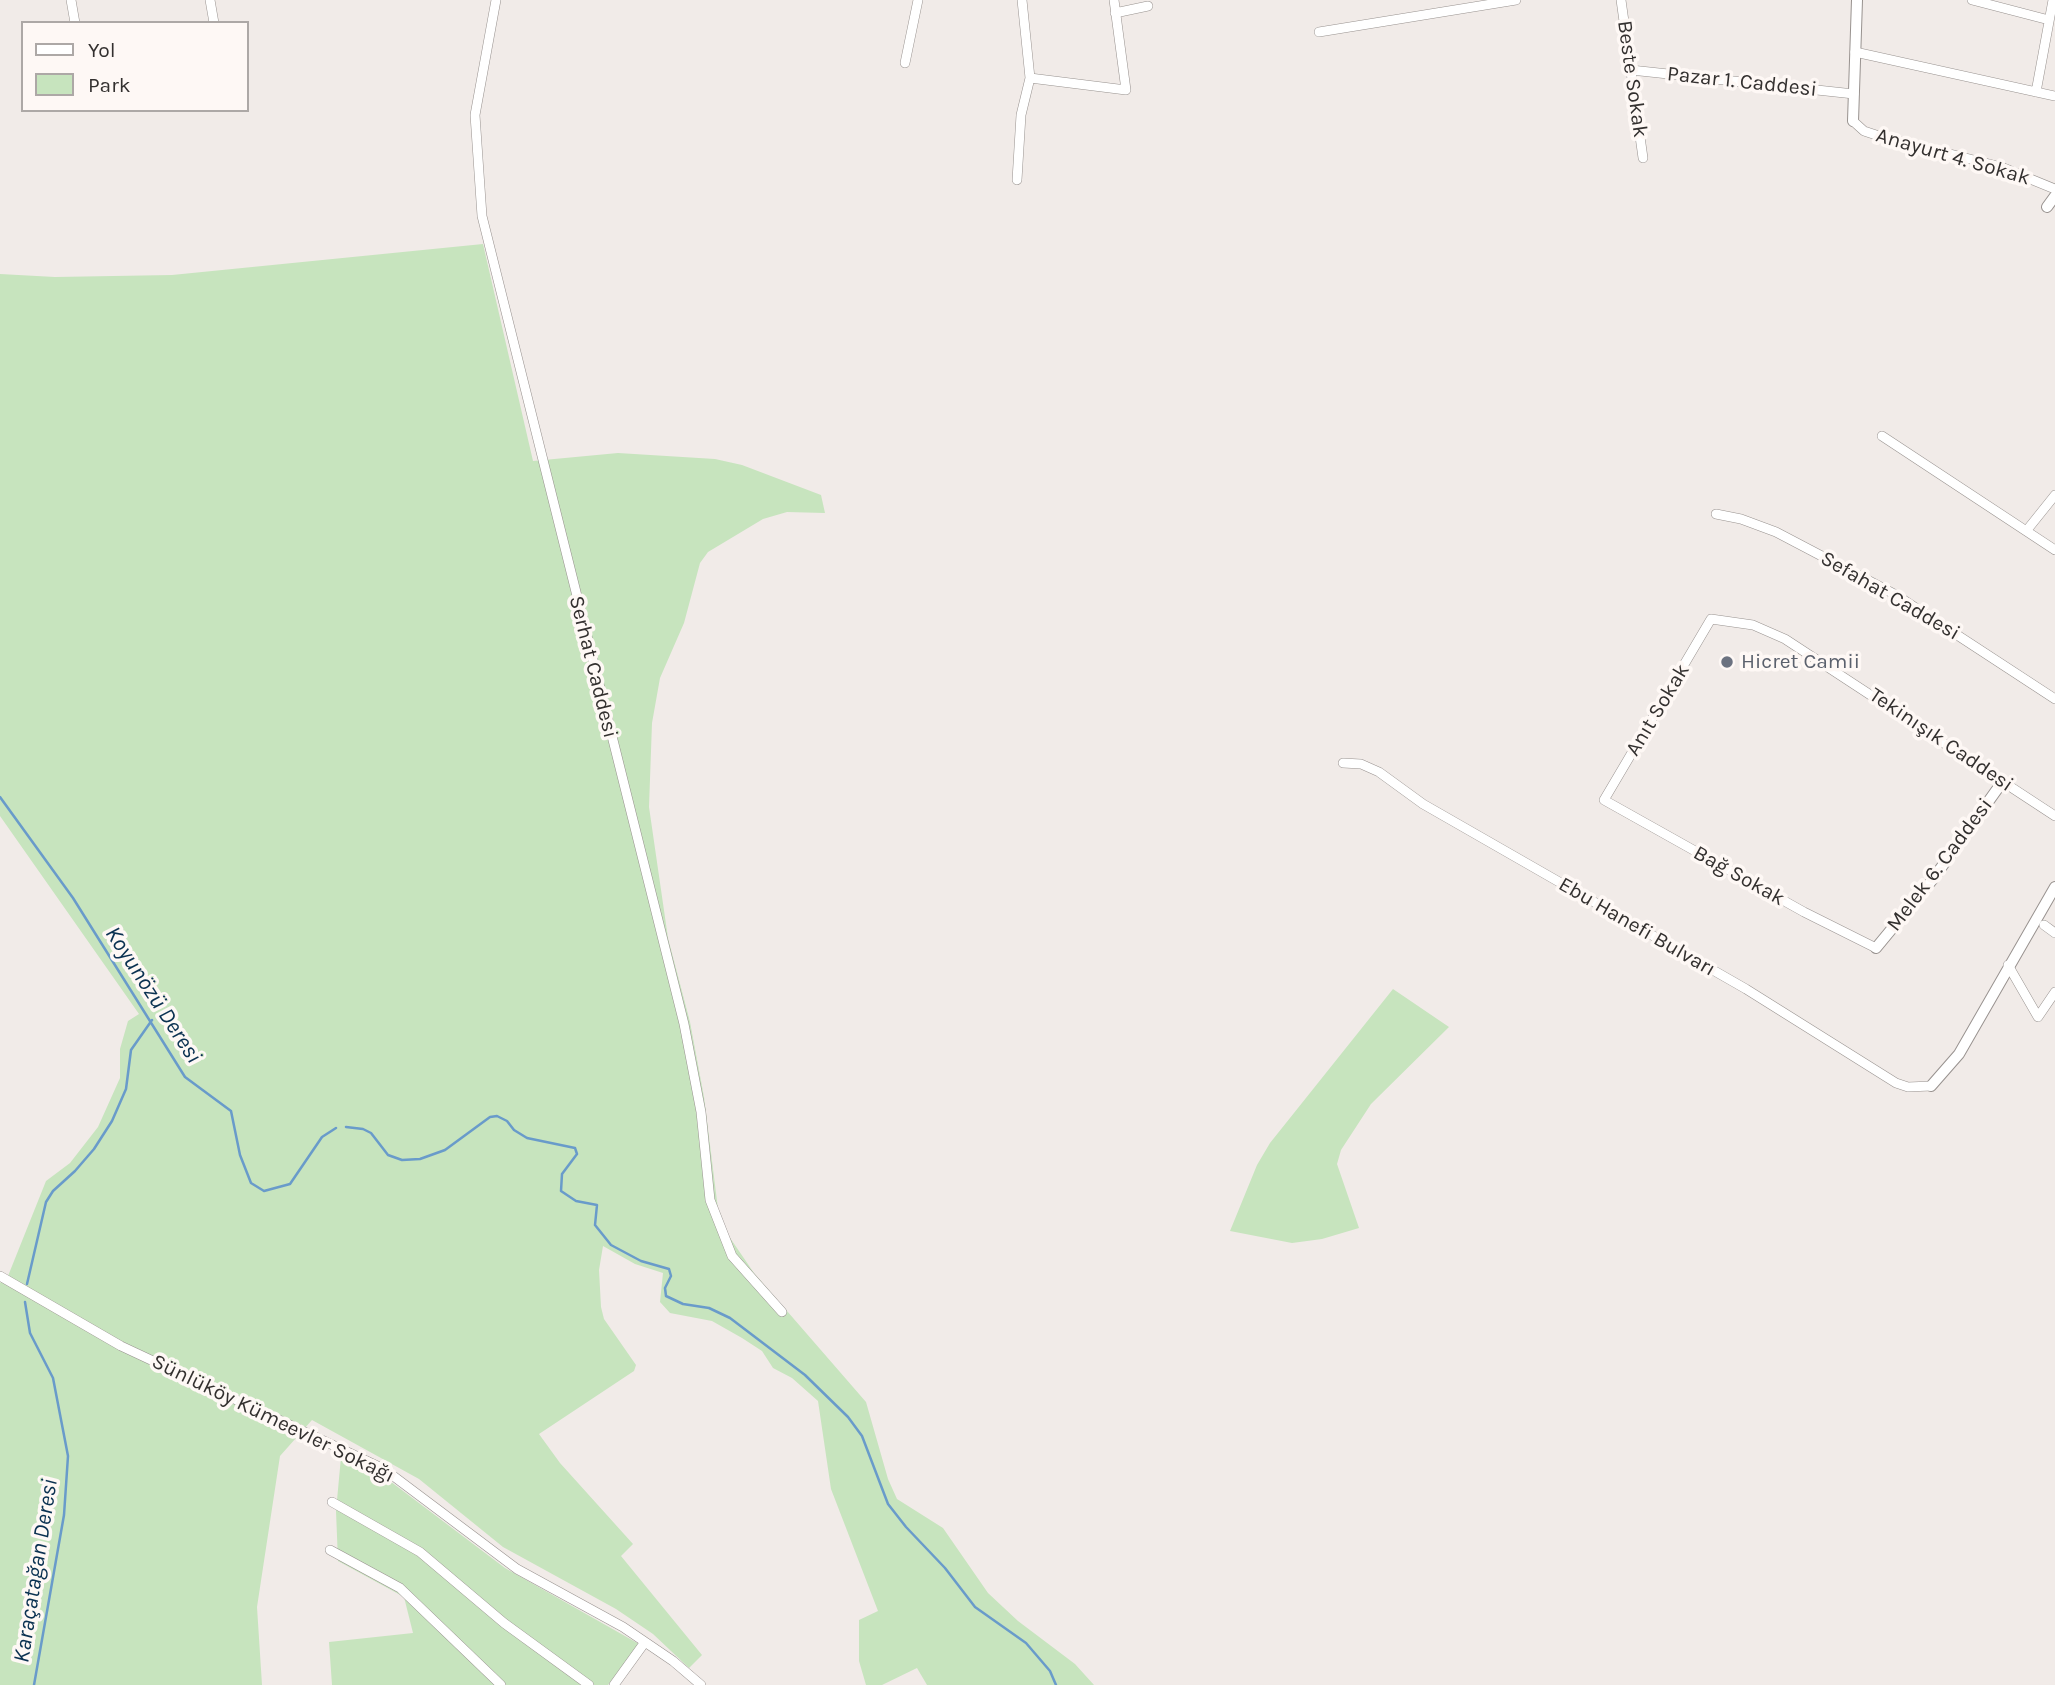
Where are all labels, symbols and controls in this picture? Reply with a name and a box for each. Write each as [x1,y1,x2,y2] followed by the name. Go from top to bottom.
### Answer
[1611,19,1653,139] street label: Beste Sokak
[21,21,248,112] legend
[88,38,116,62] text: Yol
[1666,62,1818,102] street label: Pazar 1. Caddesi
[88,73,131,97] text: Park
[1873,123,2033,191] street label: Anayurt 4. Sokak
[1816,546,1964,646] street label: Sefahat Caddesi
[563,593,623,741] street label: Serhat Caddesi
[1741,649,1860,675] place label: Hicret Camii
[1719,654,1735,670] marker: Hicret Camii
[1621,659,1695,761] street label: Anıt Sokak
[1864,683,2018,797] street label: Tekinışık Caddesi
[1882,793,1998,937] street label: Melek 6. Caddesi
[1689,841,1789,911] street label: Bağ Sokak
[1554,872,1720,982] street label: Ebu Hanefi Bulvarı
[99,921,207,1069] water label: Koyunözü Deresi
[148,1349,398,1489] street label: Sünlüköy Kümeevler Sokağı
[8,1477,64,1665] water label: Karaçatağan Deresi

